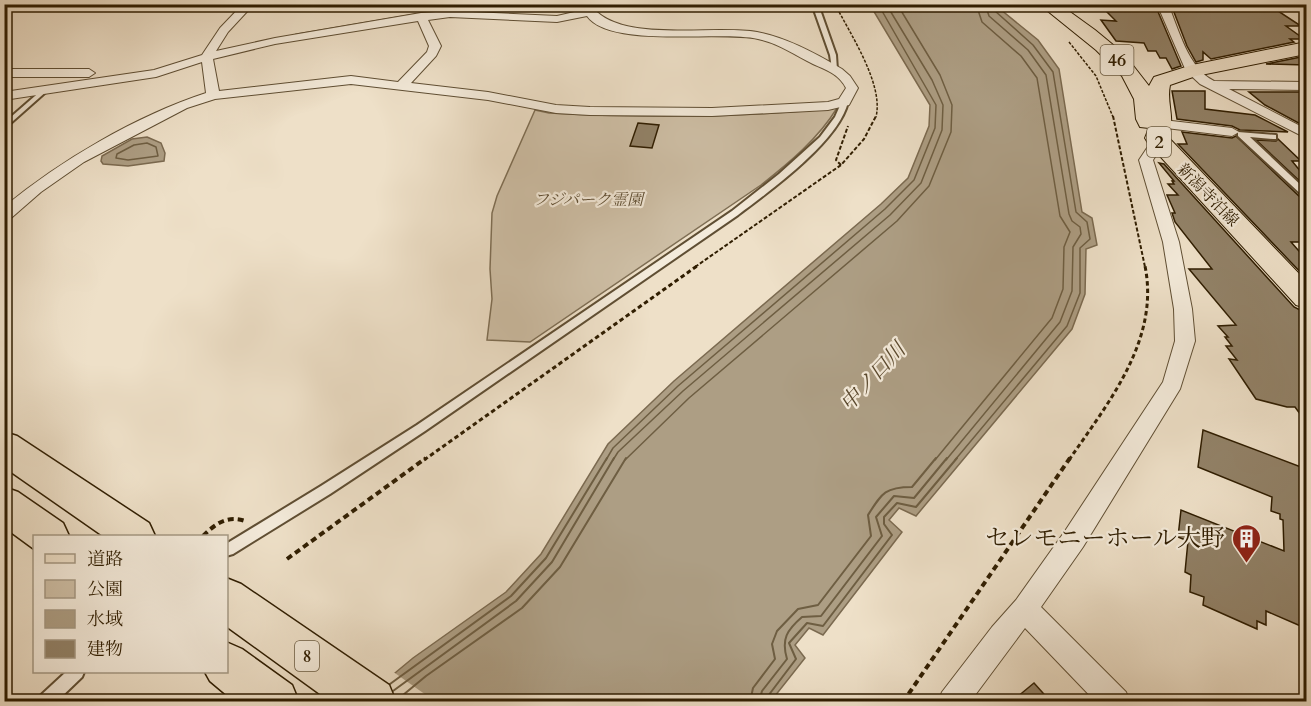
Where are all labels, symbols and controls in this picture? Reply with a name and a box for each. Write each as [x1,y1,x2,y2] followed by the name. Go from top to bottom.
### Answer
[1100,45,1134,75] road number: 46
[1147,127,1171,157] road number: 2
[1172,159,1244,231] street label: 新潟寺泊線
[533,189,646,211] park label: フジパーク霊園
[834,335,914,418] water label: 中ノ口川
[985,522,1225,555] place label: セレモニーホール大野
[1230,522,1262,564] building icon: セレモニーホール大野
[33,535,228,673] legend
[87,547,123,572] text: 道路
[87,577,123,602] text: 公園
[87,607,123,632] text: 水域
[87,637,123,662] text: 建物
[295,641,319,671] road number: 8

